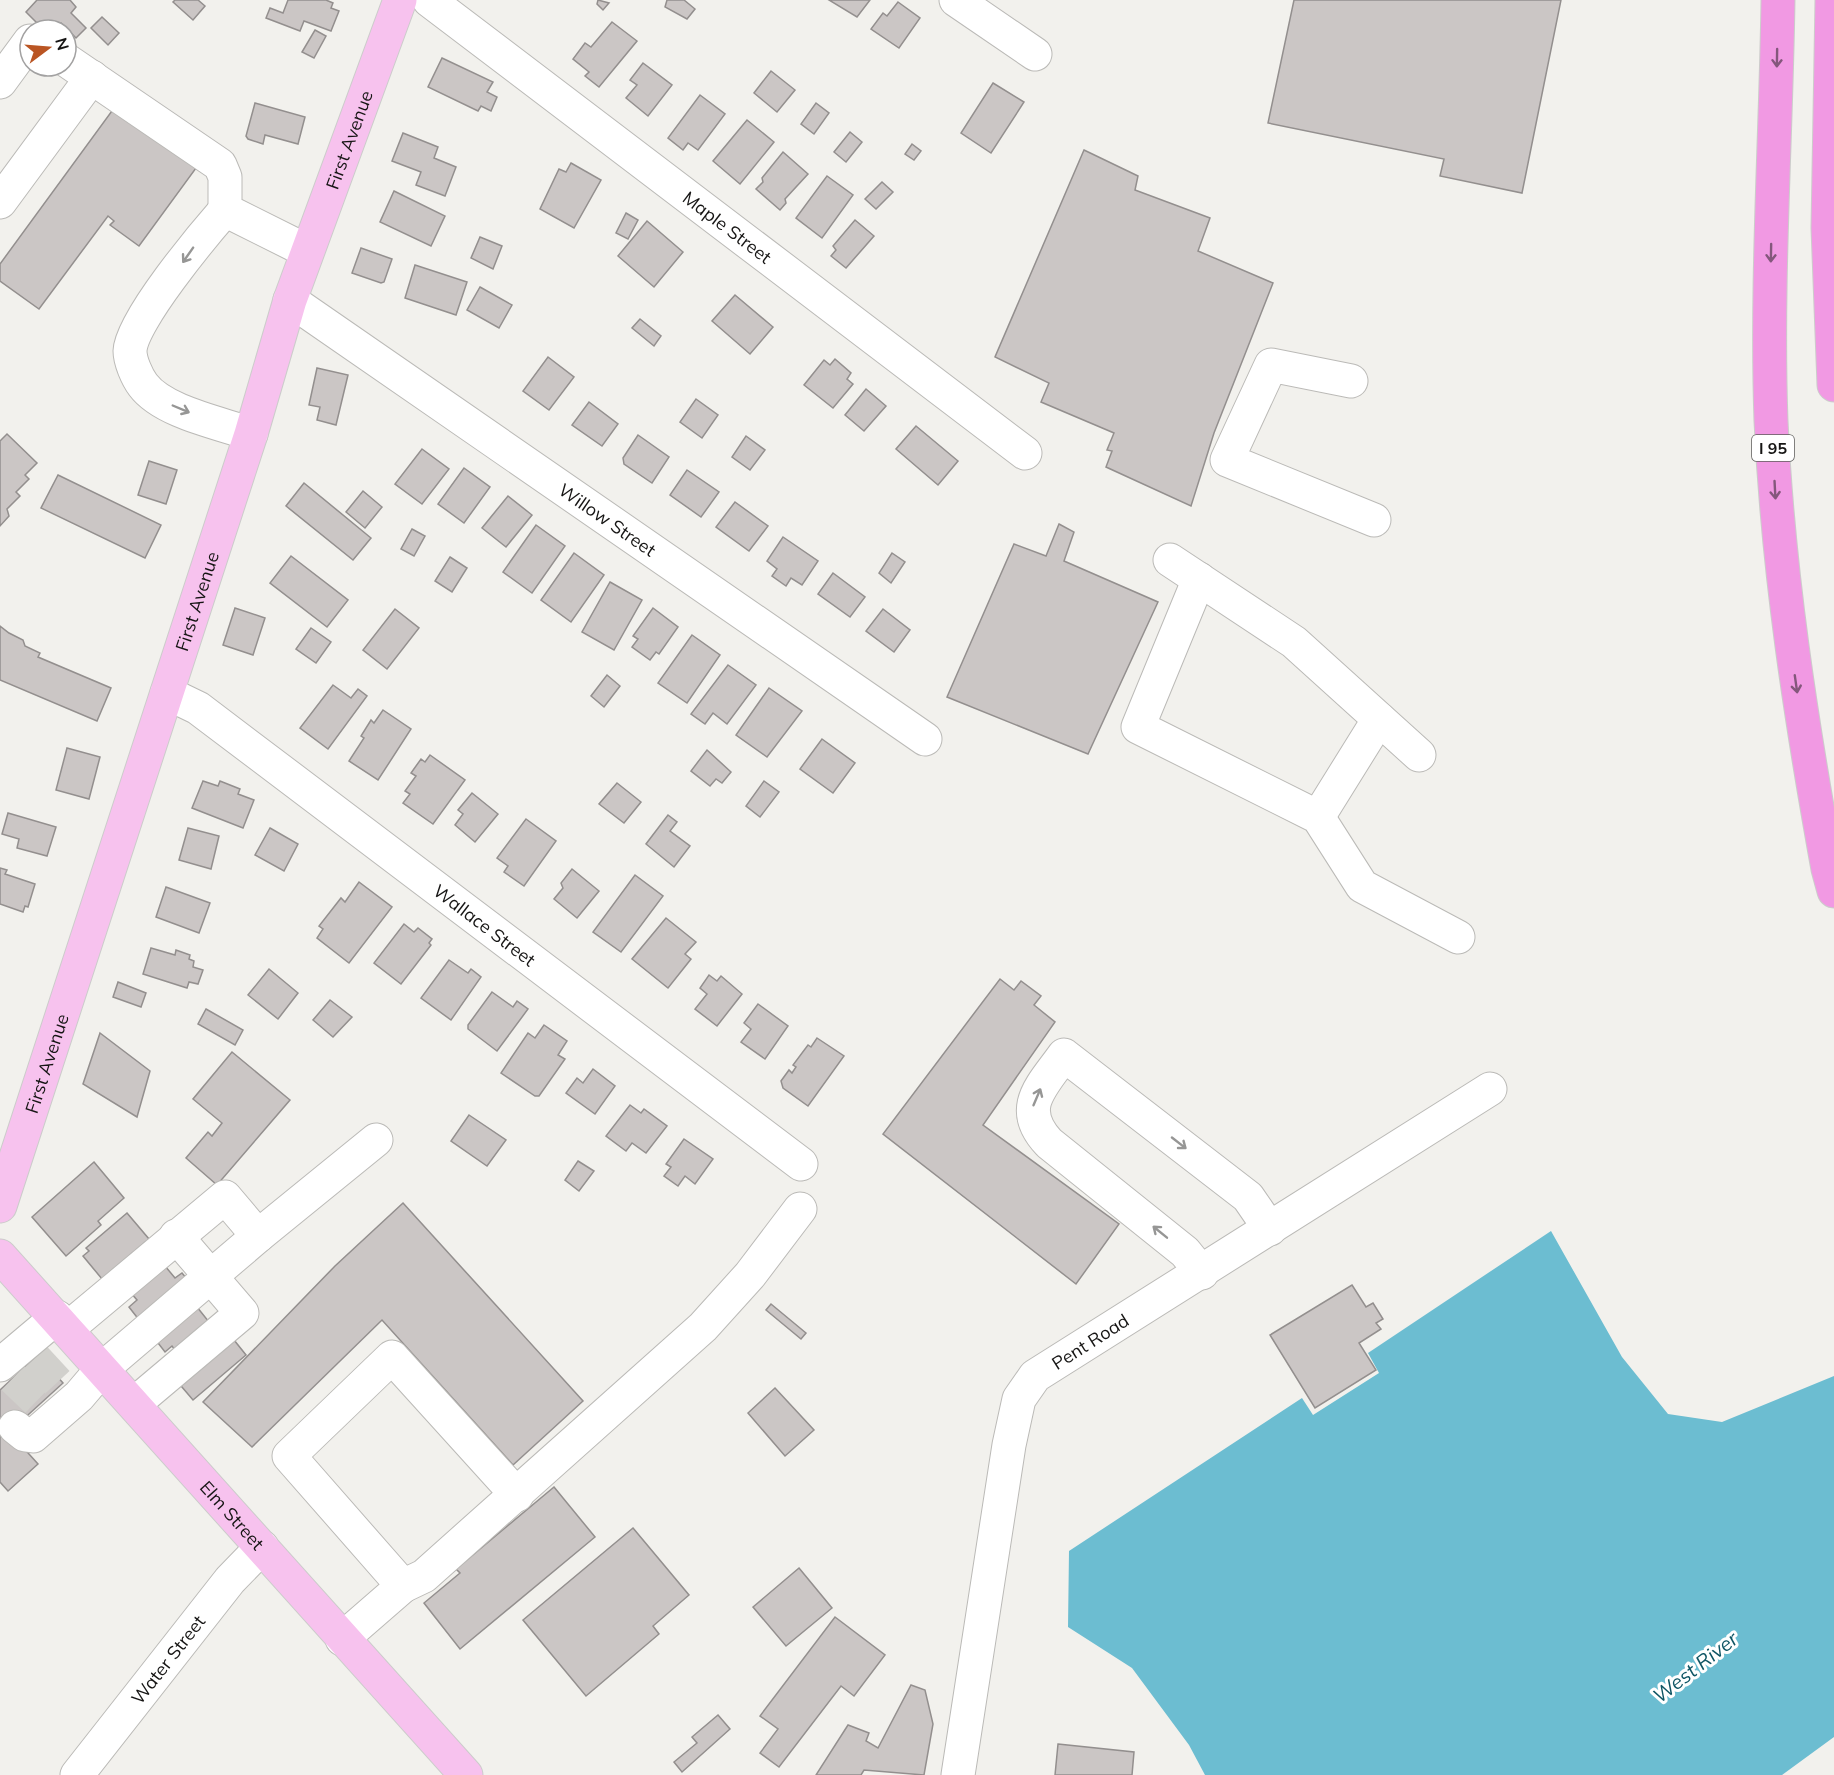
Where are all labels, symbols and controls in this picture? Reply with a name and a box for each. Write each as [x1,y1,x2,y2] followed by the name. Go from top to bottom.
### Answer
[18,18,78,78] north arrow
[51,35,74,52] text: N
[1771,48,1783,68] one-way arrow
[320,87,377,192] street label: First Avenue
[679,186,777,268] street label: Maple Street
[1765,243,1777,263] one-way arrow
[182,246,194,263] one-way arrow
[172,405,190,416] one-way arrow
[1752,435,1794,461] road number: I 95
[554,478,661,561] street label: Willow Street
[1770,480,1781,500] one-way arrow
[170,548,224,654] street label: First Avenue
[1791,674,1802,693] one-way arrow
[429,879,540,971] street label: Wallace Street
[19,1011,73,1116] street label: First Avenue
[1032,1088,1043,1106] one-way arrow
[1170,1137,1186,1150] one-way arrow
[1153,1225,1168,1239] one-way arrow
[1047,1308,1133,1374] street label: Pent Road
[195,1476,270,1554] street label: Elm Street
[126,1610,210,1708] street label: Water Street
[1647,1626,1743,1708] water label: West River

